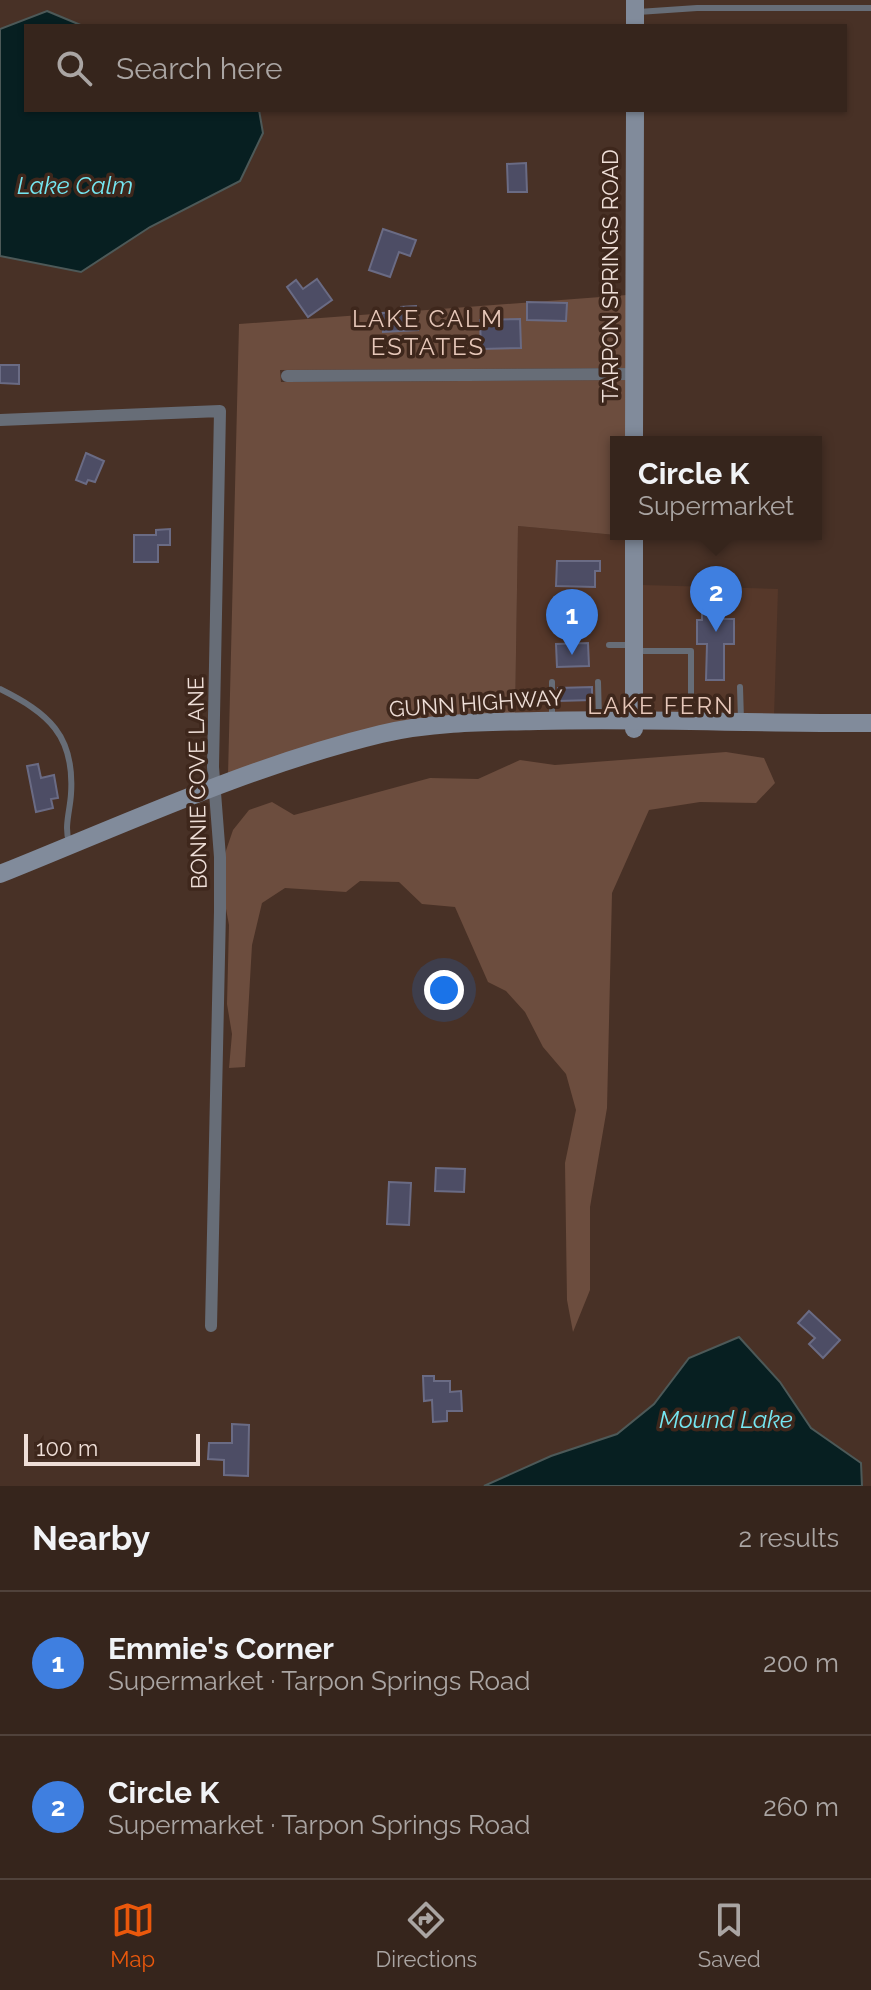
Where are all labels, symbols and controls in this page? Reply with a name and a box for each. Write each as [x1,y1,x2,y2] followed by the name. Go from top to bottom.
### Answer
[24,24,847,112] search box
[52,46,96,90] icon: search
[116,51,283,86] text: Search here
[597,149,623,403] street label: TARPON SPRINGS ROAD
[17,171,133,200] water label: Lake Calm
[352,304,504,361] district label: LAKE CALM ESTATES
[610,436,822,540] popup
[638,456,749,491] text: Circle K
[638,491,794,521] text: Supermarket
[690,566,742,632] pin: 2
[546,589,598,655] pin: 1
[182,677,212,889] street label: BONNIE COVE LANE
[388,684,564,722] street label: GUNN HIGHWAY
[587,691,735,720] district label: LAKE FERN
[424,970,464,1010] your location
[659,1405,793,1434] water label: Mound Lake
[24,1430,200,1466] scale bar
[36,1435,98,1461] text: 100 m
[32,1518,150,1558] text: Nearby
[739,1523,839,1553] text: 2 results
[108,1631,334,1666] text: Emmie's Corner
[52,1648,64,1678] text: 1
[763,1648,839,1678] text: 200 m
[108,1666,530,1696] text: Supermarket · Tarpon Springs Road
[108,1775,219,1810] text: Circle K
[51,1792,65,1822] text: 2
[763,1792,839,1822] text: 260 m
[108,1810,530,1840] text: Supermarket · Tarpon Springs Road
[110,1898,155,1972] tab: Map
[376,1898,477,1972] tab: Directions
[698,1898,761,1972] tab: Saved

